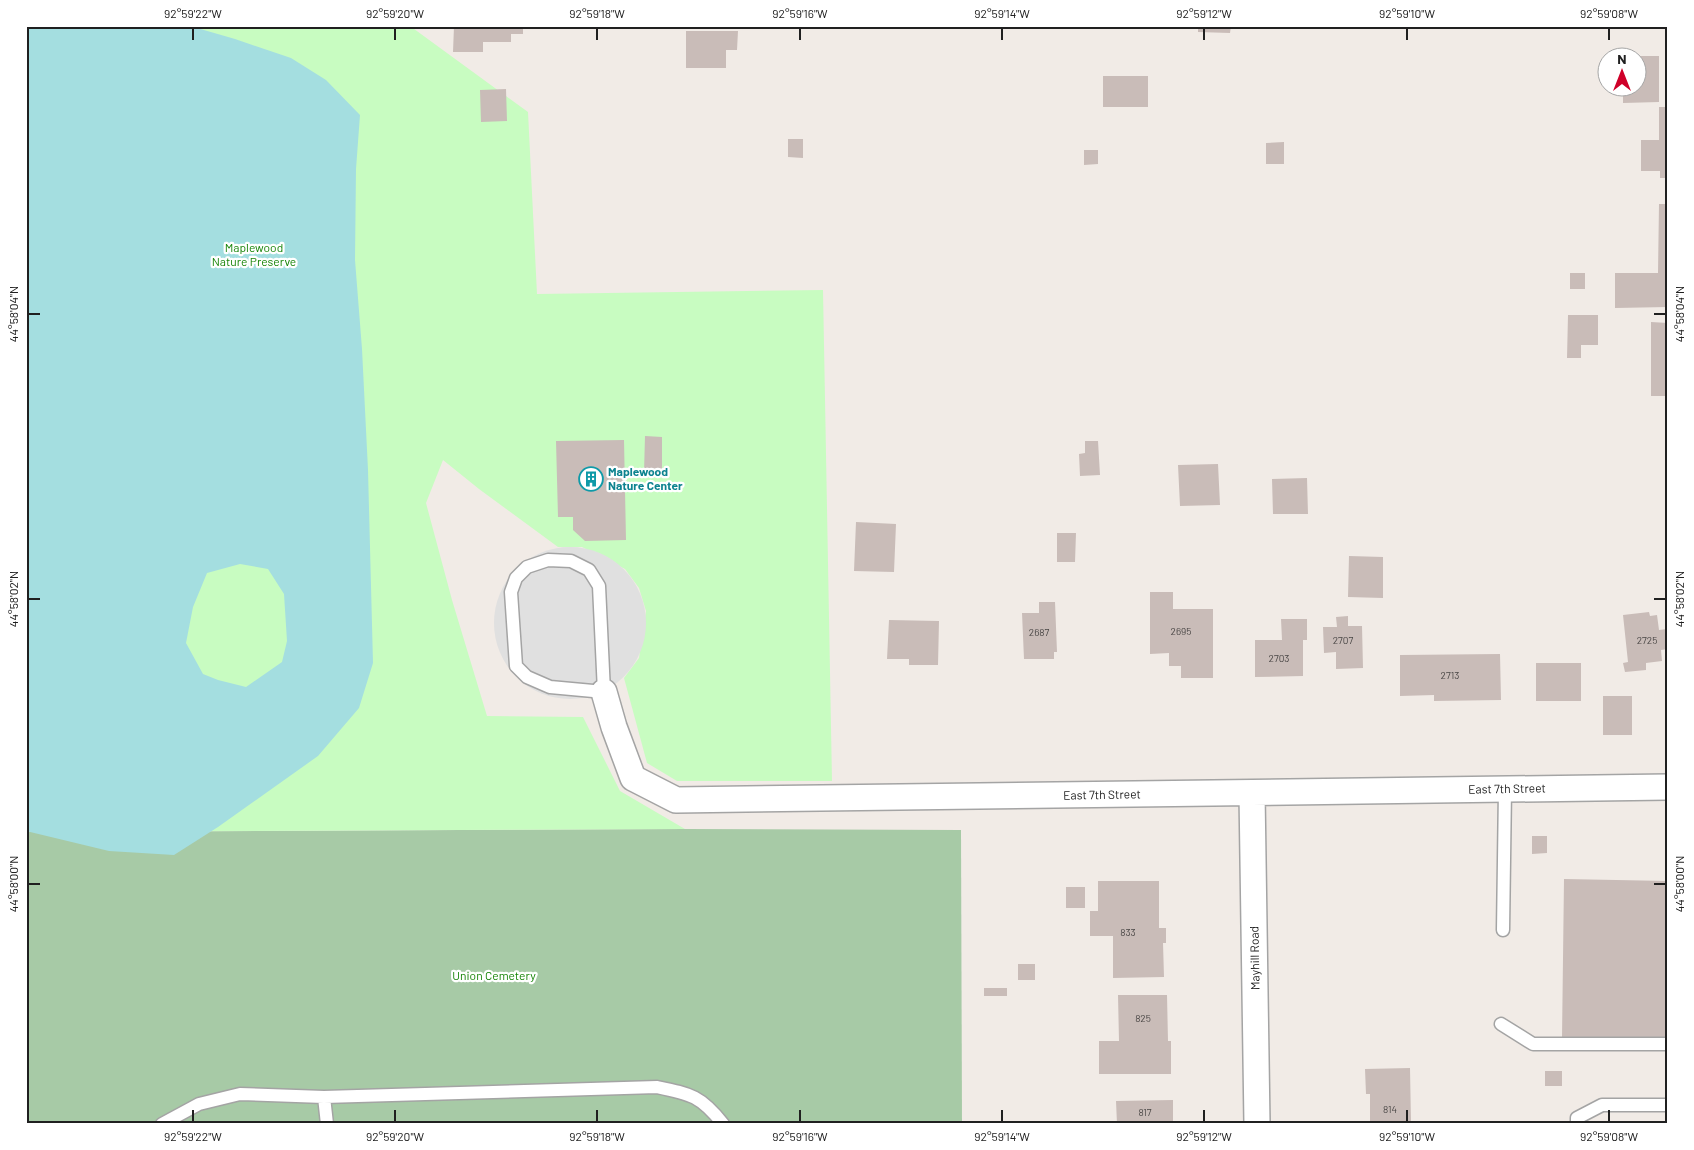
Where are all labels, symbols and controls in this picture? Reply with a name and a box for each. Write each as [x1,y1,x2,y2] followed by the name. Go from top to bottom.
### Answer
[164,6,222,20] text: 92°59'22"W
[366,6,425,20] text: 92°59'20"W
[569,6,625,20] text: 92°59'18"W
[772,6,828,20] text: 92°59'16"W
[974,6,1030,20] text: 92°59'14"W
[1176,6,1232,20] text: 92°59'12"W
[1379,6,1435,20] text: 92°59'10"W
[1580,6,1638,20] text: 92°59'08"W
[1596,48,1646,98] north arrow
[1617,50,1627,67] text: N
[212,240,296,268] park label: Maplewood Nature Preserve
[6,286,20,342] text: 44°58'04"N
[1672,286,1686,342] text: 44°58'04"N
[608,464,683,492] place label: Maplewood Nature Center
[578,466,604,492] building icon: Maplewood Nature Center
[6,571,20,627] text: 44°58'02"N
[1672,571,1686,627] text: 44°58'02"N
[1171,625,1191,637] house number: 2695
[1029,626,1049,638] house number: 2687
[1333,634,1353,646] house number: 2707
[1637,634,1657,646] house number: 2725
[1269,652,1289,664] house number: 2703
[1441,669,1459,681] house number: 2713
[1468,780,1546,796] street label: East 7th Street
[1063,786,1141,802] street label: East 7th Street
[6,856,20,912] text: 44°58'00"N
[1672,856,1686,912] text: 44°58'00"N
[1120,926,1136,938] house number: 833
[1246,926,1262,990] street label: Mayhill Road
[452,968,536,982] park label: Union Cemetery
[1135,1012,1151,1024] house number: 825
[1383,1103,1397,1115] house number: 814
[1138,1106,1152,1118] house number: 817
[164,1129,222,1143] text: 92°59'22"W
[366,1129,425,1143] text: 92°59'20"W
[569,1129,625,1143] text: 92°59'18"W
[772,1129,828,1143] text: 92°59'16"W
[974,1129,1030,1143] text: 92°59'14"W
[1176,1129,1232,1143] text: 92°59'12"W
[1379,1129,1435,1143] text: 92°59'10"W
[1580,1129,1638,1143] text: 92°59'08"W

